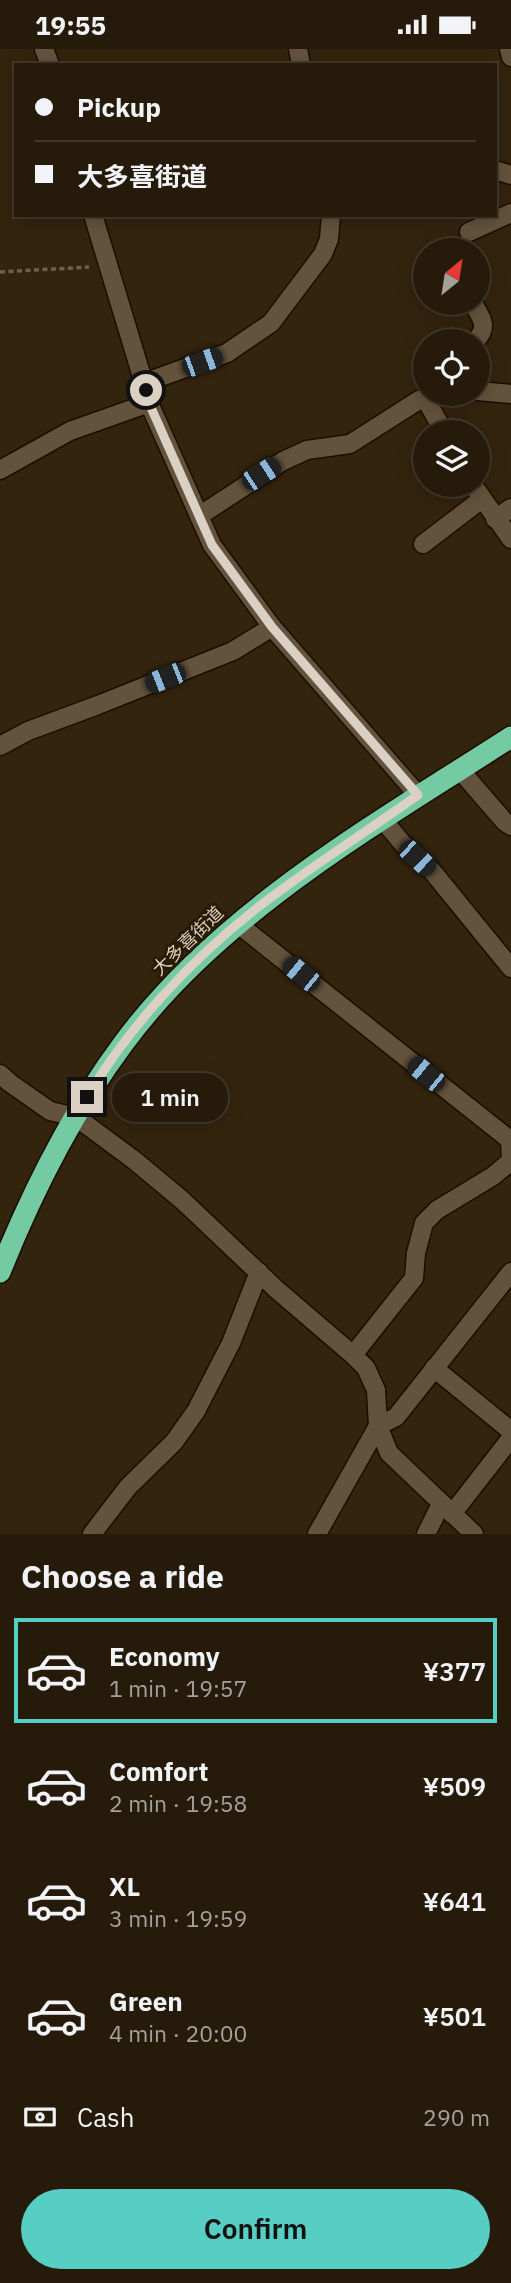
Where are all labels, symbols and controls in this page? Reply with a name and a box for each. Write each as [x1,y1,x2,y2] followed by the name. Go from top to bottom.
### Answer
[35,8,106,42] text: 19:55
[77,90,161,124] text: Pickup
[77,159,207,193] text: 大多喜街道
[413,238,490,315] north arrow
[413,238,490,497] map controls
[413,329,490,406] button: locate
[179,345,226,379] car
[130,374,162,406] route start
[413,420,490,497] button: layers
[238,454,285,494] car
[142,660,189,696] car
[395,836,440,880] car
[147,901,228,980] street label: 大多喜街道
[279,953,324,995] car
[404,1053,449,1095] car
[112,1073,227,1121] callout: 1 min
[71,1081,103,1113] route end
[140,1082,200,1112] text: 1 min
[21,1555,224,1597] text: Choose a ride
[25,1639,88,1702] icon: car
[109,1639,220,1673] text: Economy
[423,1654,486,1688] text: ¥377
[109,1673,247,1703] text: 1 min · 19:57
[25,1754,88,1817] icon: car
[109,1754,208,1788] text: Comfort
[423,1769,486,1803] text: ¥509
[109,1788,247,1818] text: 2 min · 19:58
[25,1869,88,1932] icon: car
[109,1869,140,1903] text: XL
[423,1884,486,1918] text: ¥641
[109,1903,247,1933] text: 3 min · 19:59
[25,1984,88,2047] icon: car
[109,1984,183,2018] text: Green
[423,1999,486,2033] text: ¥501
[109,2018,247,2048] text: 4 min · 20:00
[21,2098,59,2136] icon: cash
[77,2100,134,2134] text: Cash
[423,2102,490,2132] text: 290 m
[21,2189,490,2269] button: Confirm

